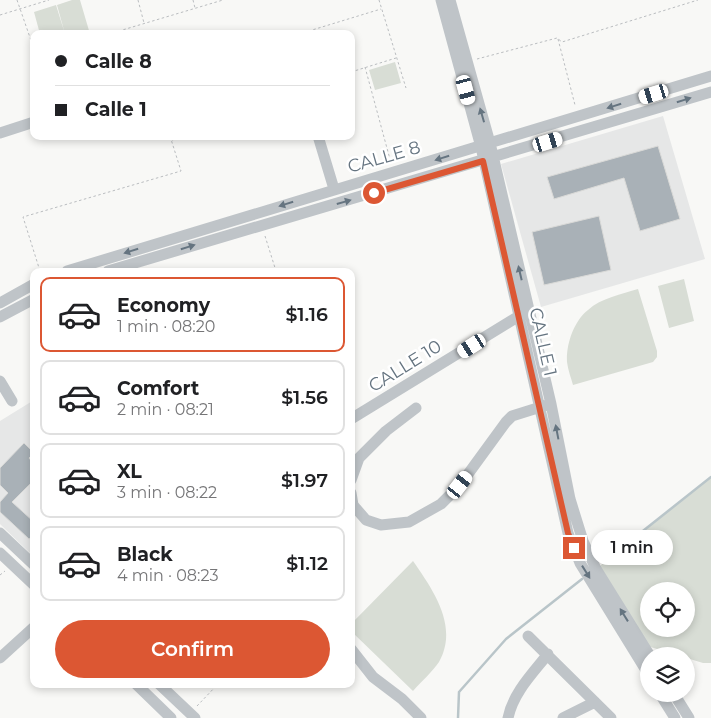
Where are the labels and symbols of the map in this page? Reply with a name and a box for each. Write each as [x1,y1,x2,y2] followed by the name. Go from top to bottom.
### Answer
[454,74,477,106] car
[637,82,670,106] car
[677,96,692,104] one-way arrow
[607,102,622,110] one-way arrow
[478,108,486,123] one-way arrow
[531,130,564,154] car
[345,136,423,178] street label: CALLE 8
[434,155,449,163] one-way arrow
[363,182,385,204] route start
[337,197,352,205] one-way arrow
[278,200,293,208] one-way arrow
[181,243,196,251] one-way arrow
[123,248,138,256] one-way arrow
[516,266,524,281] one-way arrow
[524,306,562,378] street label: CALLE 1
[455,332,488,360] car
[365,335,445,397] street label: CALLE 10
[552,423,560,439] one-way arrow
[444,469,475,501] car
[592,530,674,566] callout: 1 min
[563,537,585,559] route end
[581,566,590,579] one-way arrow
[620,608,629,622] one-way arrow

